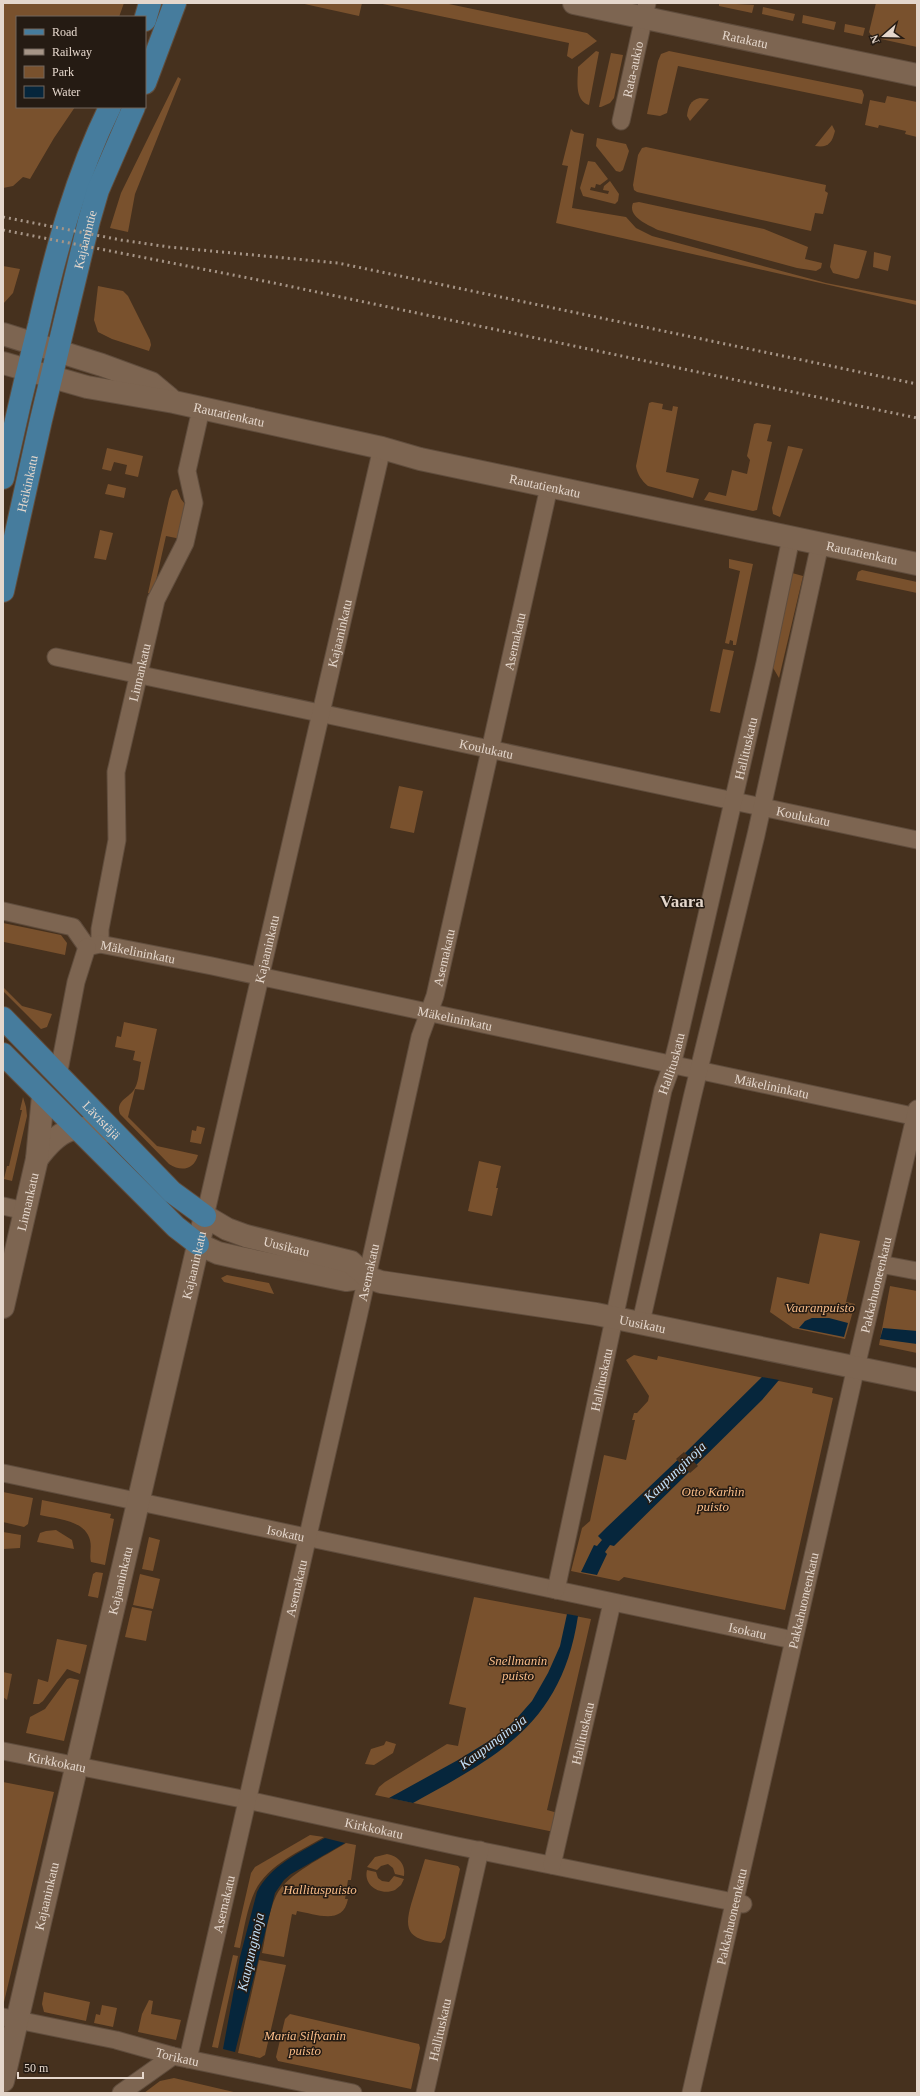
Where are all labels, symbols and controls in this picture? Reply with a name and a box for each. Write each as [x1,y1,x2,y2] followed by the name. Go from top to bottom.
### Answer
[16,16,146,108] legend
[864,16,904,56] north arrow
[52,25,77,39] text: Road
[721,27,770,51] street label: Ratakatu
[868,34,882,45] text: N
[619,40,646,99] street label: Rata-aukio
[52,45,92,59] text: Railway
[52,65,74,79] text: Park
[52,85,80,99] text: Water
[70,208,99,270] street label: Kajaanintie
[192,399,266,429] street label: Rautatienkatu
[13,453,41,513] street label: Heikinkatu
[508,471,582,500] street label: Rautatienkatu
[825,538,899,567] street label: Rautatienkatu
[324,597,355,669] street label: Kajaaninkatu
[501,611,528,672] street label: Asemakatu
[125,641,153,703] street label: Linnankatu
[731,715,760,781] street label: Hallituskatu
[458,735,515,762] street label: Koulukatu
[775,803,832,829] street label: Koulukatu
[660,892,704,911] district label: Vaara
[251,913,282,984] street label: Kajaaninkatu
[430,927,457,988] street label: Asemakatu
[99,937,177,966] street label: Mäkelininkatu
[416,1003,494,1033] street label: Mäkelininkatu
[655,1031,687,1096] street label: Hallituskatu
[733,1071,811,1101] street label: Mäkelininkatu
[80,1098,124,1142] street label: Lävistäjä
[13,1171,41,1232] street label: Linnankatu
[178,1229,209,1300] street label: Kajaaninkatu
[262,1233,312,1259] street label: Uusikatu
[857,1235,894,1334] street label: Pakkahuoneenkatu
[354,1242,382,1303] street label: Asemakatu
[785,1300,855,1315] park label: Vaaranpuisto
[618,1312,668,1336] street label: Uusikatu
[587,1347,615,1412] street label: Hallituskatu
[640,1439,709,1506] water label: Kaupunginoja
[682,1484,744,1514] park label: Otto Karhin puisto
[265,1521,307,1544] street label: Isokatu
[105,1544,135,1616] street label: Kajaaninkatu
[785,1550,821,1650] street label: Pakkahuoneenkatu
[282,1558,310,1618] street label: Asemakatu
[727,1619,768,1642] street label: Isokatu
[489,1653,547,1683] park label: Snellmanin puisto
[568,1700,597,1766] street label: Hallituskatu
[456,1712,530,1773] water label: Kaupunginoja
[26,1749,88,1775] street label: Kirkkokatu
[344,1814,405,1842] street label: Kirkkokatu
[31,1860,62,1931] street label: Kajaaninkatu
[713,1866,749,1966] street label: Pakkahuoneenkatu
[210,1873,237,1934] street label: Asemakatu
[282,1882,357,1897] park label: Hallituspuisto
[234,1911,267,1994] water label: Kaupunginoja
[425,1996,454,2062] street label: Hallituskatu
[263,2028,346,2058] park label: Maria Silfvanin puisto
[154,2044,201,2069] street label: Torikatu
[18,2054,143,2080] scale bar
[24,2061,49,2075] text: 50 m

